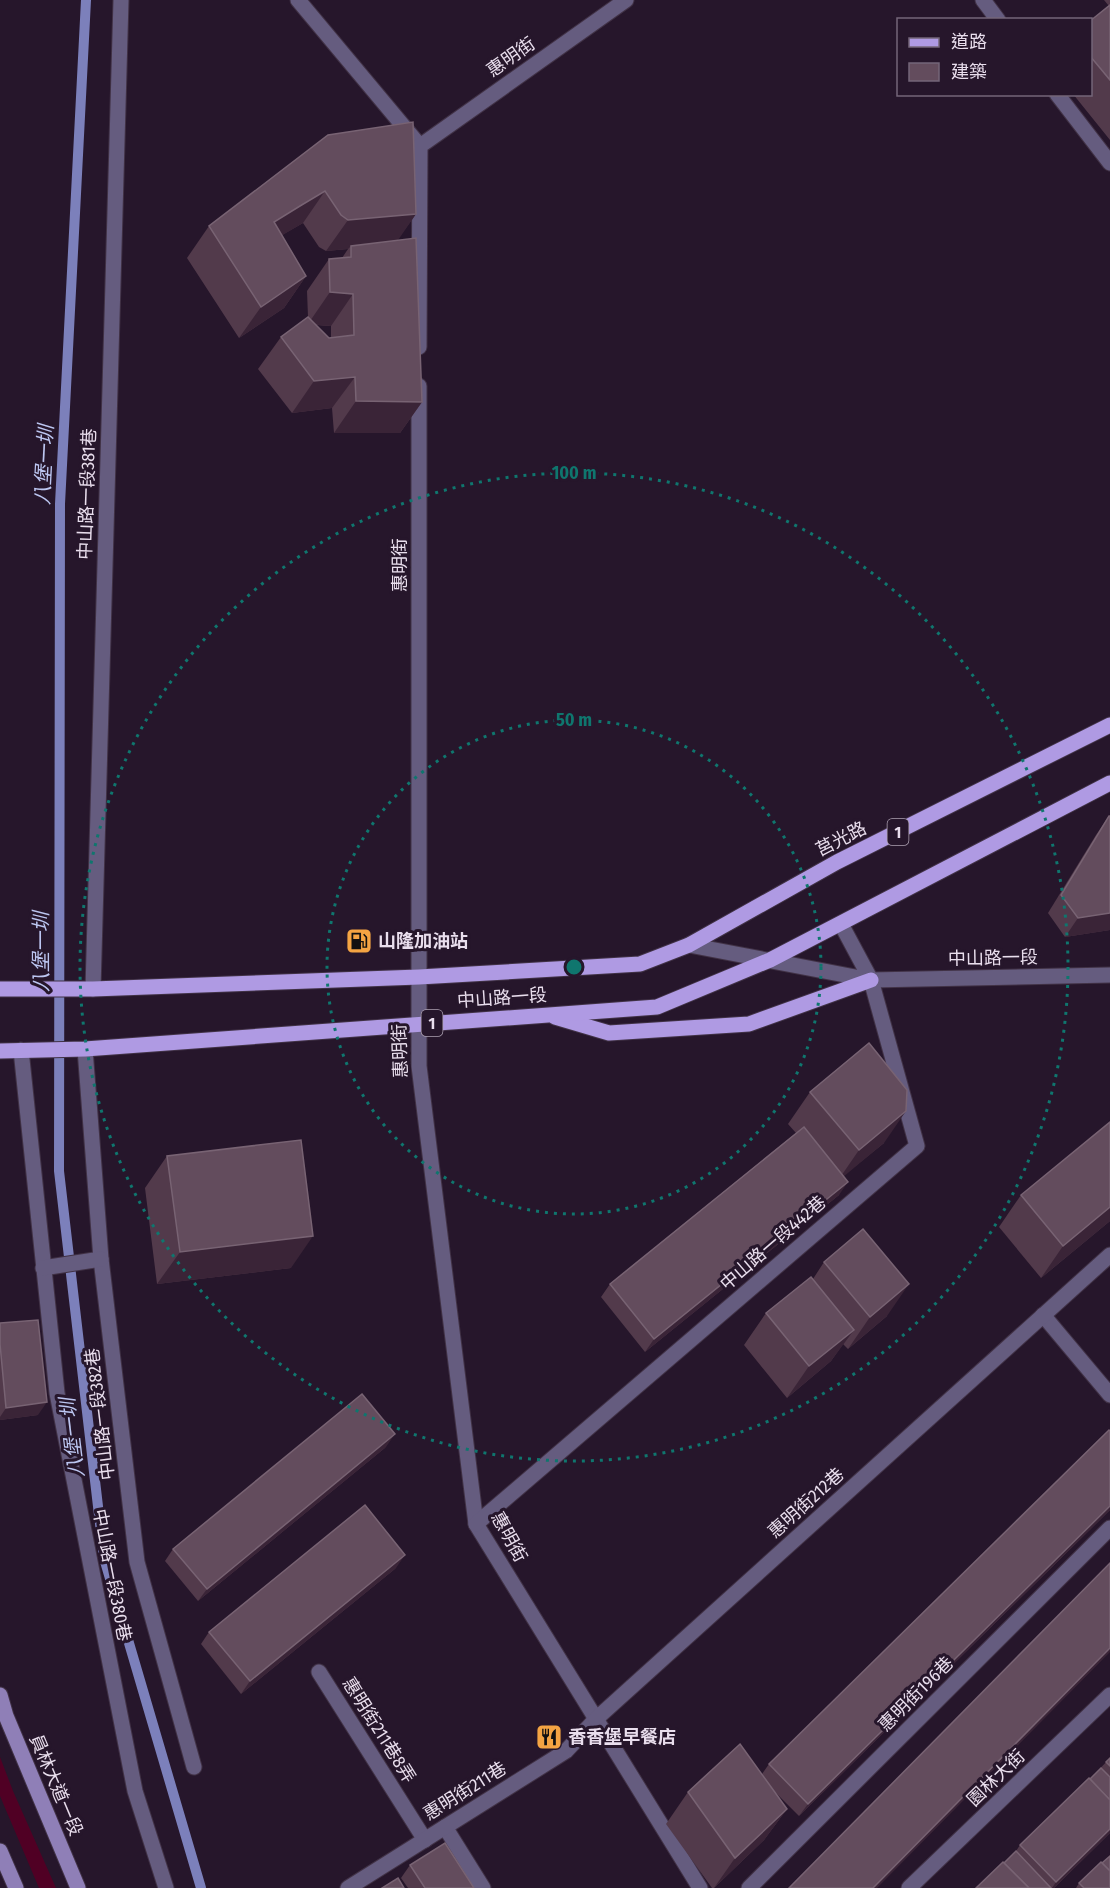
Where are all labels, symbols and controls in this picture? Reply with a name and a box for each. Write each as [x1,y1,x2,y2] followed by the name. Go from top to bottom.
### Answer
[897,18,1092,96] legend
[951,31,987,53] text: 道路
[483,33,539,81] street label: 惠明街
[951,61,987,83] text: 建築
[30,421,58,506] water label: 八堡一圳
[74,428,100,560] street label: 中山路一段381巷
[552,462,596,484] text: 100 m
[389,538,411,592] street label: 惠明街
[556,709,592,731] text: 50 m
[812,817,870,861] street label: 莒光路
[888,819,908,845] road number: 1
[29,909,53,992] water label: 八堡一圳
[344,926,374,956] fuel station icon: 山隆加油站
[378,930,468,952] place label: 山隆加油站
[948,946,1038,970] street label: 中山路一段
[564,957,584,977] centre of rings
[456,984,548,1012] street label: 中山路一段
[422,1010,442,1036] road number: 1
[388,1024,412,1078] street label: 惠明街
[716,1191,830,1295] street label: 中山路一段442巷
[81,1347,119,1481] street label: 中山路一段382巷
[55,1394,89,1479] water label: 八堡一圳
[764,1463,848,1543] street label: 惠明街212巷
[88,1507,136,1643] street label: 中山路一段380巷
[486,1508,532,1566] street label: 惠明街
[874,1652,958,1736] street label: 惠明街196巷
[338,1673,420,1787] street label: 惠明街211巷8弄
[534,1722,564,1752] restaurant icon: 香香堡早餐店
[568,1726,676,1748] place label: 香香堡早餐店
[25,1731,87,1839] street label: 員林大道一段
[962,1745,1030,1811] street label: 園林大街
[420,1757,510,1825] street label: 惠明街211巷

